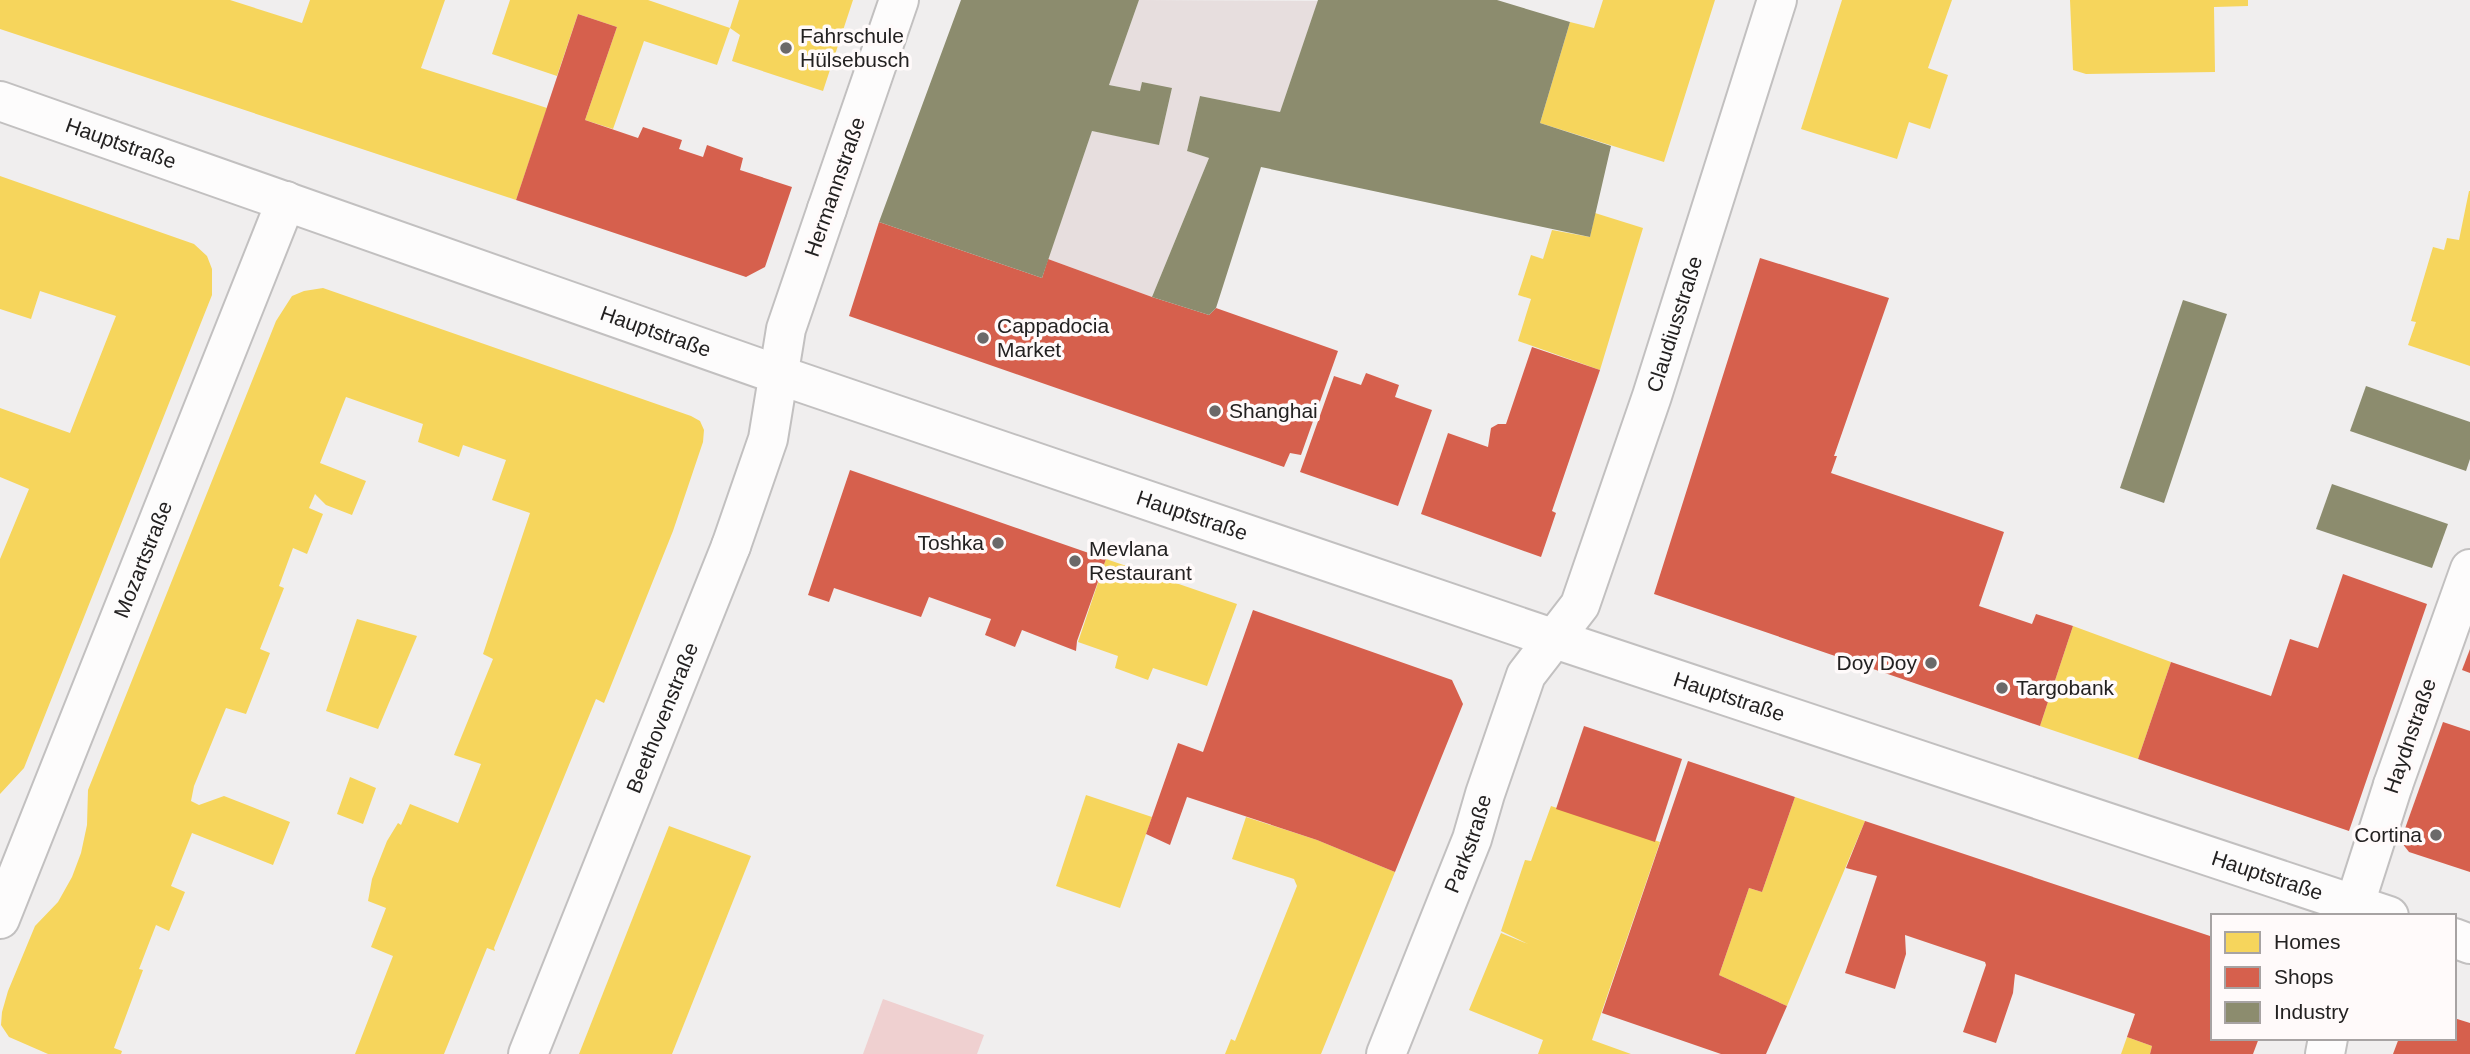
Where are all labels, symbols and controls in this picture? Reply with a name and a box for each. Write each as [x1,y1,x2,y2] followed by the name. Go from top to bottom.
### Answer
[800,24,910,71] place label: Fahrschule Hülsebusch
[778,40,794,56] marker: Fahrschule Hülsebusch
[63,113,179,173] street label: Hauptstraße
[800,114,869,260] street label: Hermannstraße
[1642,253,1706,395] street label: Claudiusstraße
[597,301,714,361] street label: Hauptstraße
[997,314,1109,361] place label: Cappadocia Market
[975,330,991,346] marker: Cappadocia Market
[1229,399,1318,422] place label: Shanghai
[1207,403,1223,419] marker: Shanghai
[1134,486,1251,545] street label: Hauptstraße
[109,498,176,621] street label: Mozartstraße
[917,531,984,554] place label: Toshka
[990,535,1006,551] marker: Toshka
[1089,537,1192,584] place label: Mevlana Restaurant
[1067,553,1083,569] marker: Mevlana Restaurant
[621,639,702,796] street label: Beethovenstraße
[1836,651,1917,674] place label: Doy Doy
[1923,655,1939,671] marker: Doy Doy
[1671,667,1788,726] street label: Hauptstraße
[2379,675,2440,796] street label: Haydnstraße
[2016,676,2115,699] place label: Targobank
[1994,680,2010,696] marker: Targobank
[1440,792,1495,896] street label: Parkstraße
[2354,823,2422,846] place label: Cortina
[2428,827,2444,843] marker: Cortina
[2209,846,2326,904] street label: Hauptstraße
[2211,914,2456,1040] legend
[2274,930,2341,953] text: Homes
[2274,965,2334,988] text: Shops
[2274,1000,2349,1023] text: Industry

